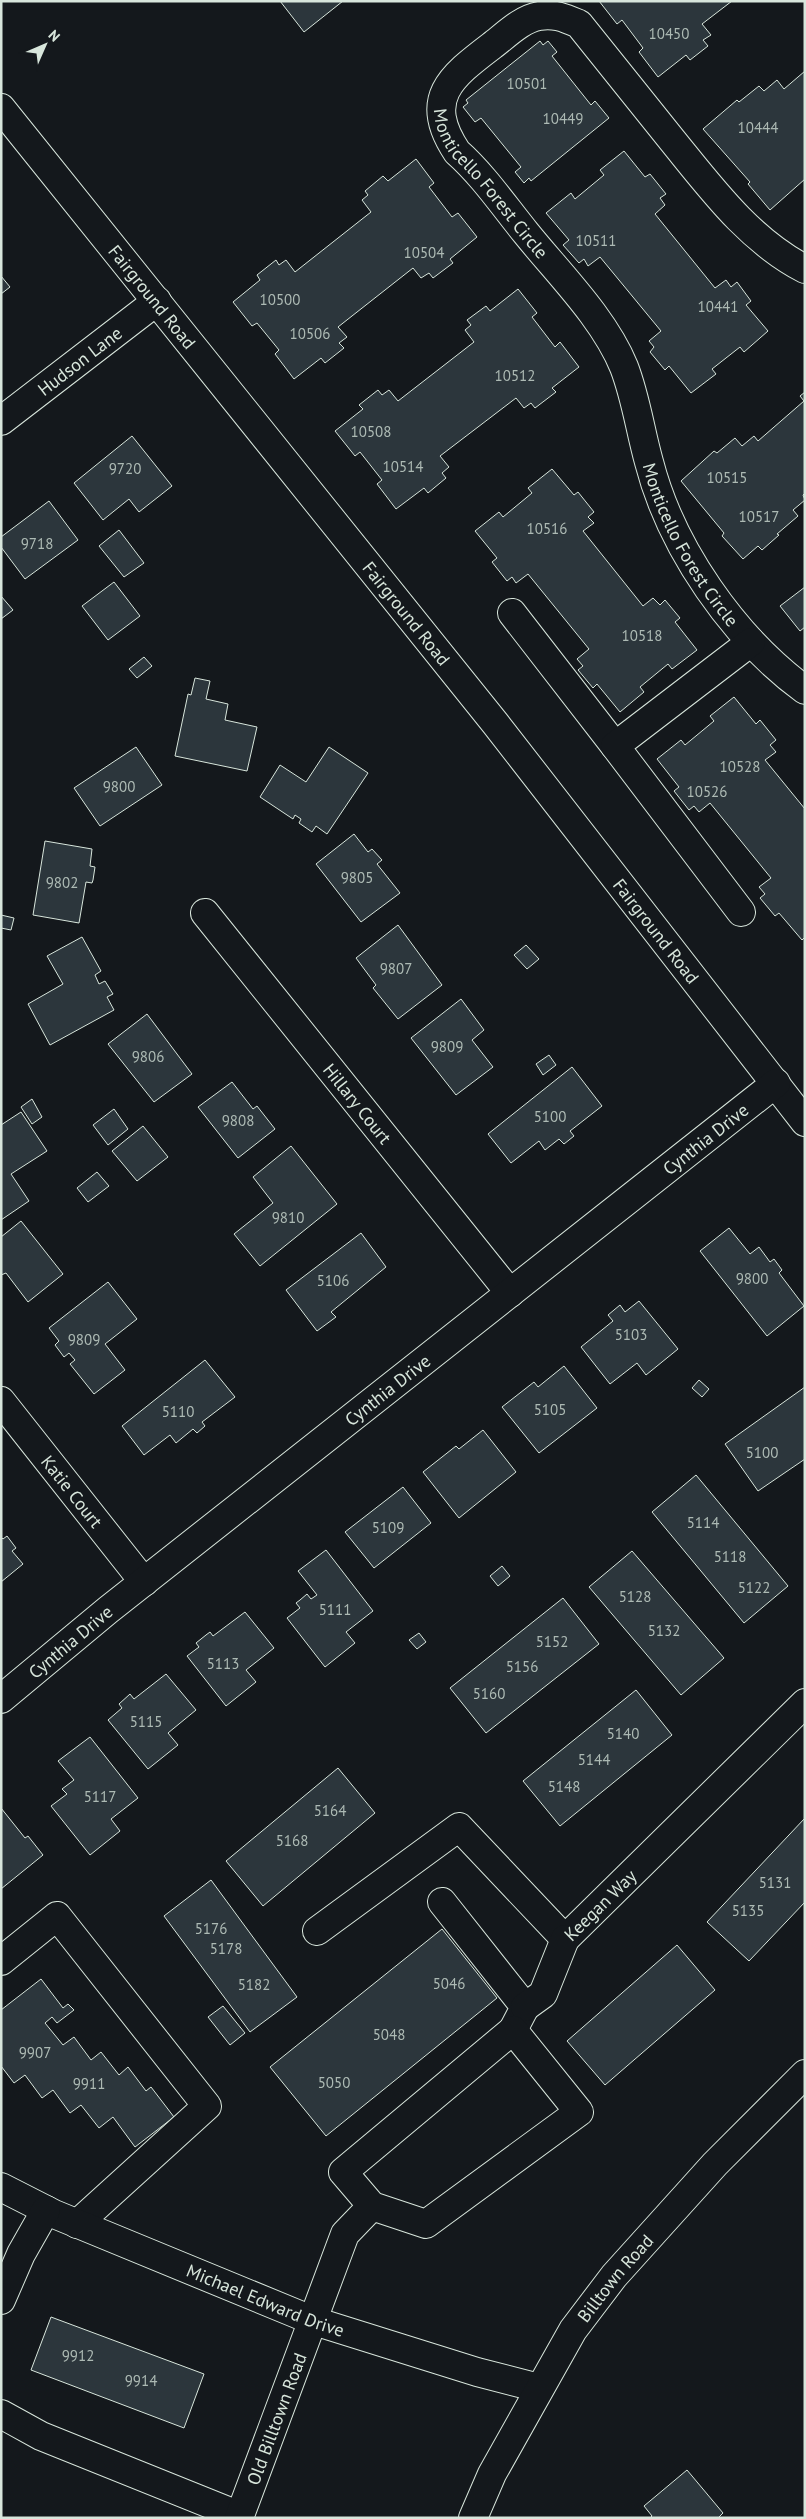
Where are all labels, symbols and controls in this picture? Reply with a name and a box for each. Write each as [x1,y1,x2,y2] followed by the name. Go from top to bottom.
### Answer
[20,20,70,70] north arrow
[649,24,689,43] house number: 10450
[45,26,64,45] text: N
[507,74,547,93] house number: 10501
[429,107,554,263] street label: Monticello Forest Circle
[543,109,583,128] house number: 10449
[738,118,778,137] house number: 10444
[576,231,616,250] house number: 10511
[104,240,201,353] street label: Fairground Road
[404,243,444,262] house number: 10504
[260,290,300,309] house number: 10500
[698,297,738,316] house number: 10441
[33,321,126,400] street label: Hudson Lane
[290,324,330,343] house number: 10506
[495,366,535,385] house number: 10512
[351,422,391,441] house number: 10508
[383,457,423,476] house number: 10514
[109,459,141,478] house number: 9720
[638,460,744,631] street label: Monticello Forest Circle
[707,468,747,487] house number: 10515
[739,507,779,526] house number: 10517
[527,519,567,538] house number: 10516
[21,534,53,553] house number: 9718
[358,557,455,670] street label: Fairground Road
[622,626,662,645] house number: 10518
[720,757,760,776] house number: 10528
[103,777,135,796] house number: 9800
[687,782,727,801] house number: 10526
[341,868,373,887] house number: 9805
[46,873,78,892] house number: 9802
[608,874,704,988] street label: Fairground Road
[380,959,412,978] house number: 9807
[431,1037,463,1056] house number: 9809
[132,1047,164,1066] house number: 9806
[318,1058,397,1148] street label: Hillary Court
[658,1098,753,1180] street label: Cynthia Drive
[534,1107,566,1126] house number: 5100
[222,1111,254,1130] house number: 9808
[272,1208,304,1227] house number: 9810
[736,1269,768,1288] house number: 9800
[317,1271,349,1290] house number: 5106
[615,1325,647,1344] house number: 5103
[68,1330,100,1349] house number: 9809
[340,1349,435,1430] street label: Cynthia Drive
[534,1400,566,1419] house number: 5105
[162,1402,194,1421] house number: 5110
[746,1443,778,1462] house number: 5100
[37,1450,108,1532] street label: Katie Court
[687,1513,719,1532] house number: 5114
[372,1518,404,1537] house number: 5109
[714,1547,746,1566] house number: 5118
[738,1578,770,1597] house number: 5122
[619,1587,651,1606] house number: 5128
[23,1600,117,1683] street label: Cynthia Drive
[319,1600,351,1619] house number: 5111
[648,1621,680,1640] house number: 5132
[536,1632,568,1651] house number: 5152
[207,1654,239,1673] house number: 5113
[506,1657,538,1676] house number: 5156
[473,1684,505,1703] house number: 5160
[130,1712,162,1731] house number: 5115
[607,1724,639,1743] house number: 5140
[578,1750,610,1769] house number: 5144
[548,1777,580,1796] house number: 5148
[84,1787,116,1806] house number: 5117
[314,1801,346,1820] house number: 5164
[276,1831,308,1850] house number: 5168
[559,1864,641,1945] street label: Keegan Way
[759,1873,791,1892] house number: 5131
[732,1901,764,1920] house number: 5135
[195,1919,227,1938] house number: 5176
[210,1939,242,1958] house number: 5178
[433,1974,465,1993] house number: 5046
[238,1975,270,1994] house number: 5182
[373,2025,405,2044] house number: 5048
[19,2043,51,2062] house number: 9907
[318,2073,350,2092] house number: 5050
[73,2074,105,2093] house number: 9911
[572,2229,658,2326] street label: Billtown Road
[183,2258,347,2341] street label: Michael Edward Drive
[62,2346,94,2365] house number: 9912
[241,2349,311,2488] street label: Old Billtown Road
[125,2371,157,2390] house number: 9914

